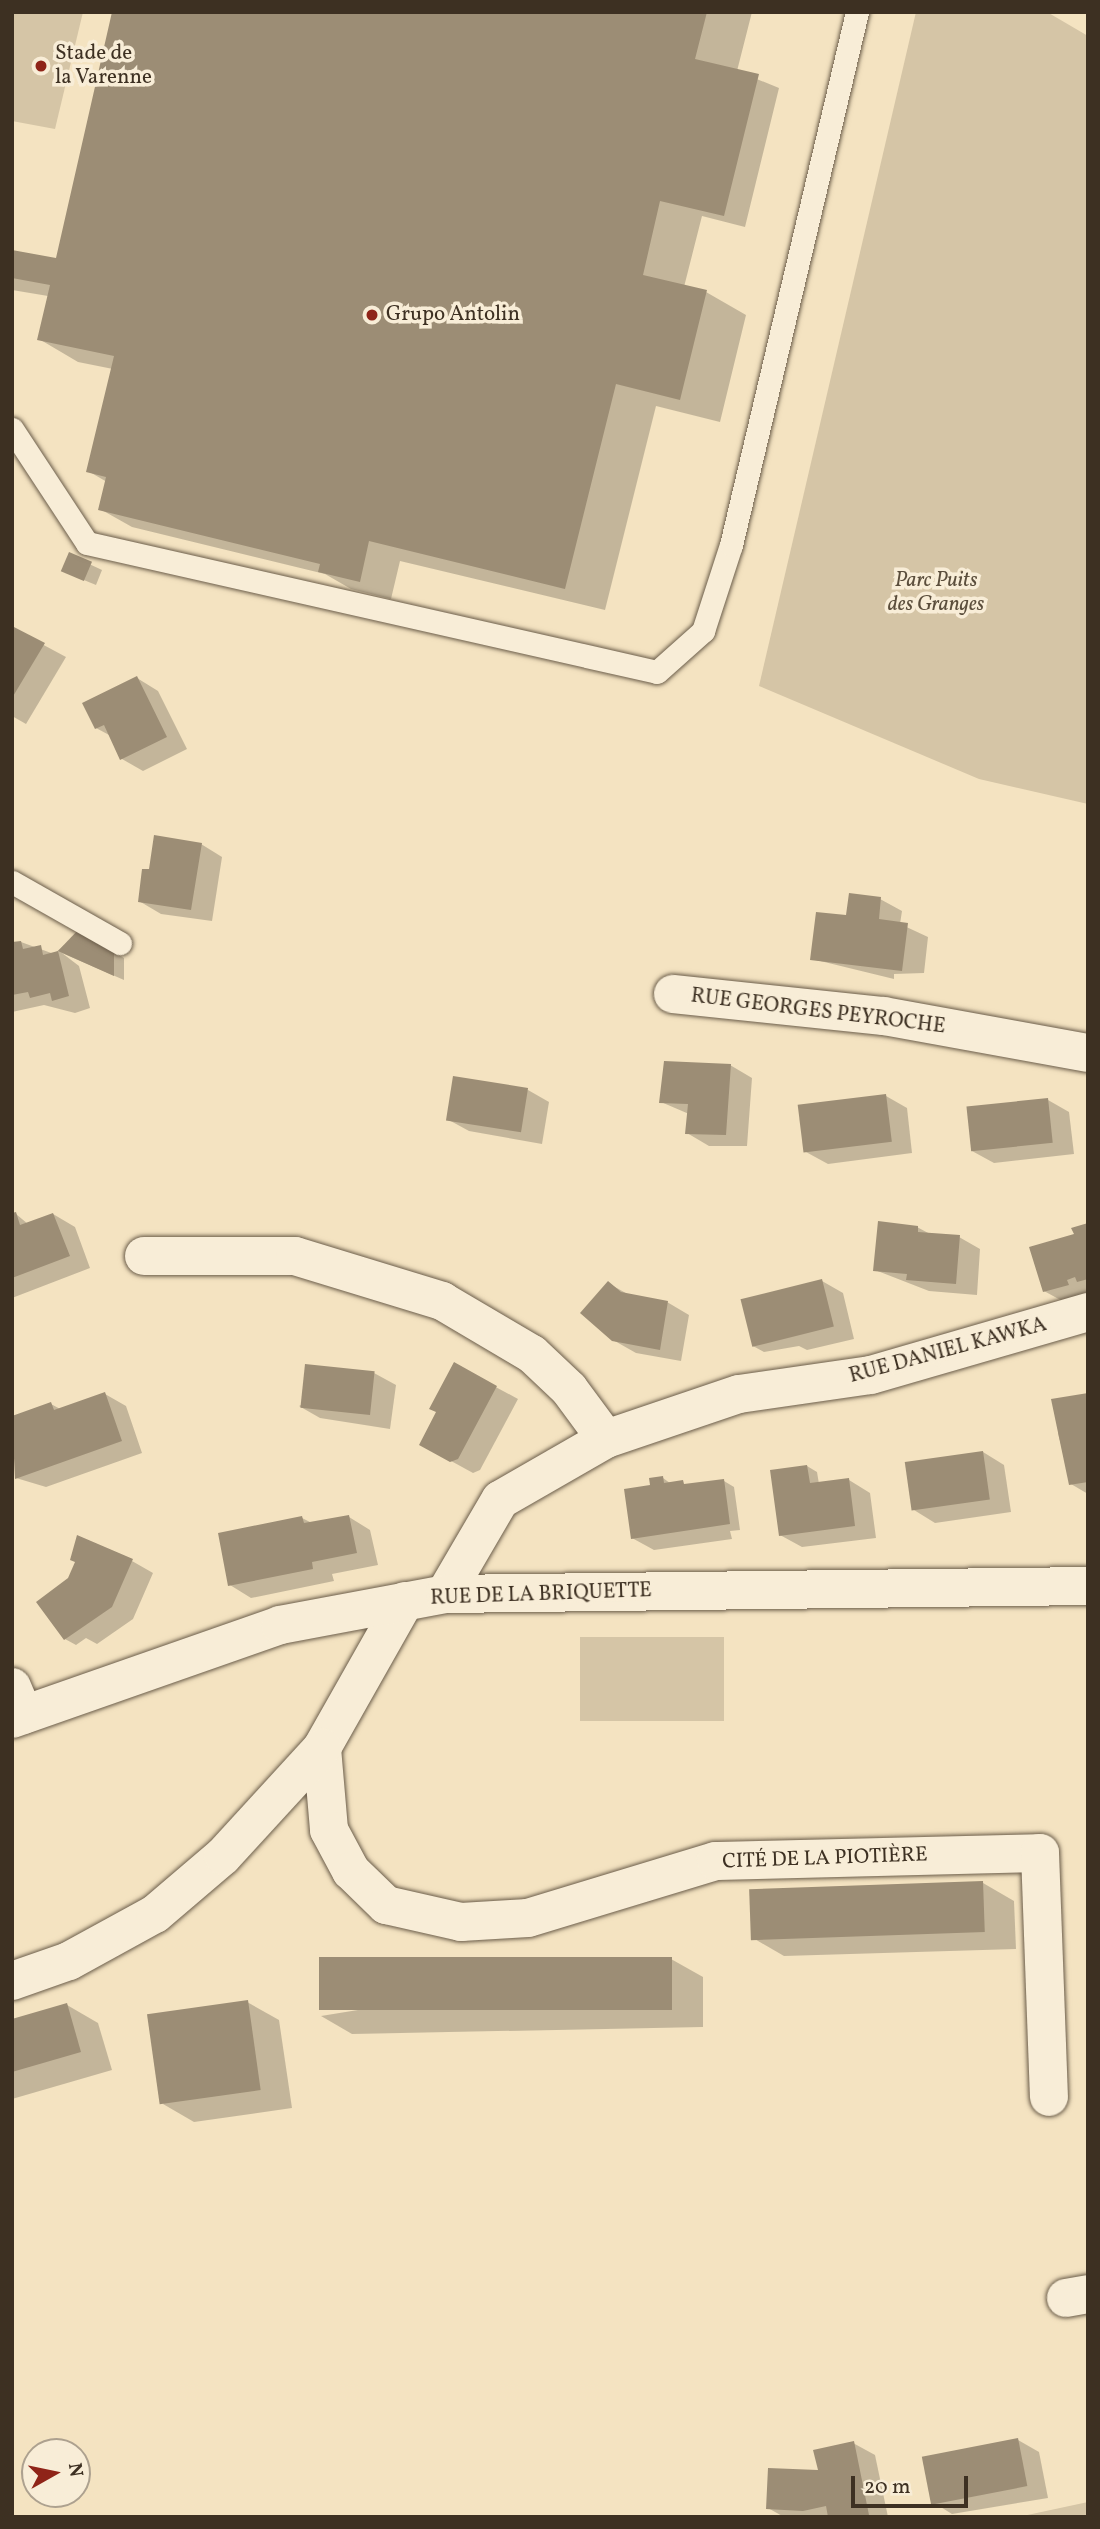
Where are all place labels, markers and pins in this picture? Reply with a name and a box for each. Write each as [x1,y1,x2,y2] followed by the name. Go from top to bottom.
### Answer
[55,41,153,91] place label: Stade de la Varenne
[33,58,49,74] marker: Stade de la Varenne
[386,302,520,328] place label: Grupo Antolin
[364,307,380,323] marker: Grupo Antolin

